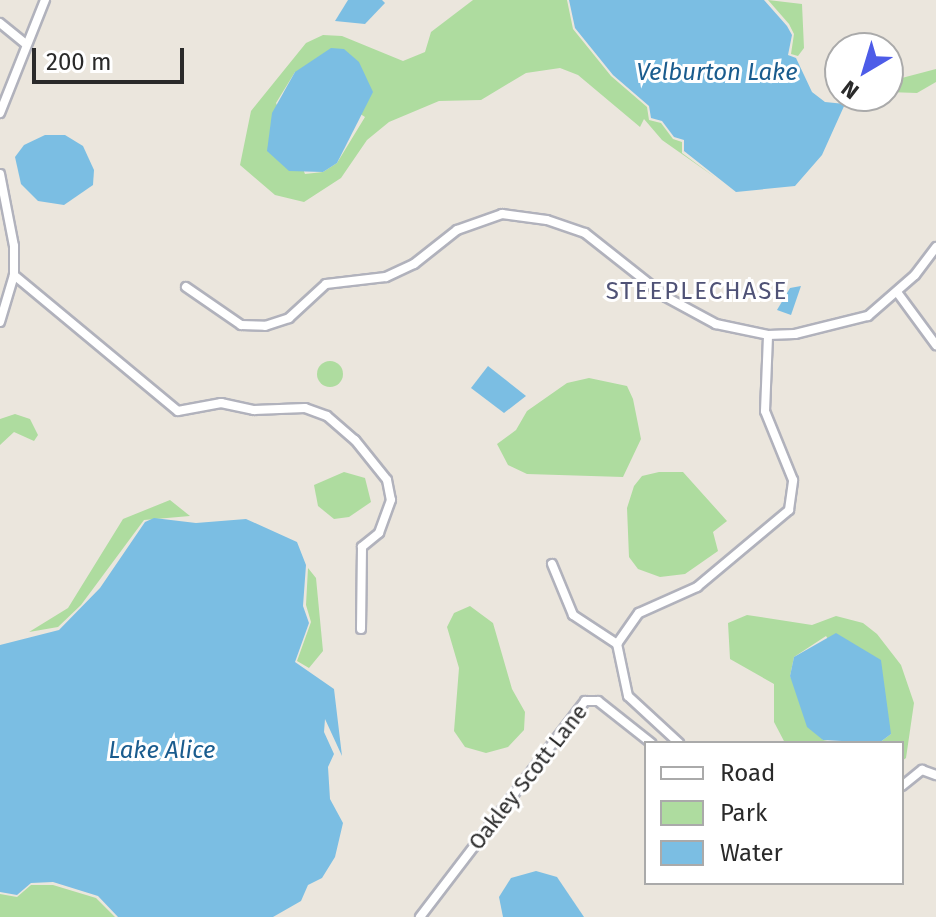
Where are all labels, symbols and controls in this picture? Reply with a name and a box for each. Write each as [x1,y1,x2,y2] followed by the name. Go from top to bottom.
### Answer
[36,32,188,82] scale bar
[824,32,904,112] north arrow
[46,48,112,76] text: 200 m
[636,59,798,87] water label: Velburton Lake
[836,75,864,105] text: N
[606,278,788,306] district label: STEEPLECHASE
[463,699,593,855] street label: Oakley Scott Lane
[108,737,216,765] water label: Lake Alice
[644,741,904,885] legend
[720,759,775,787] text: Road
[720,799,767,827] text: Park
[720,839,783,867] text: Water

